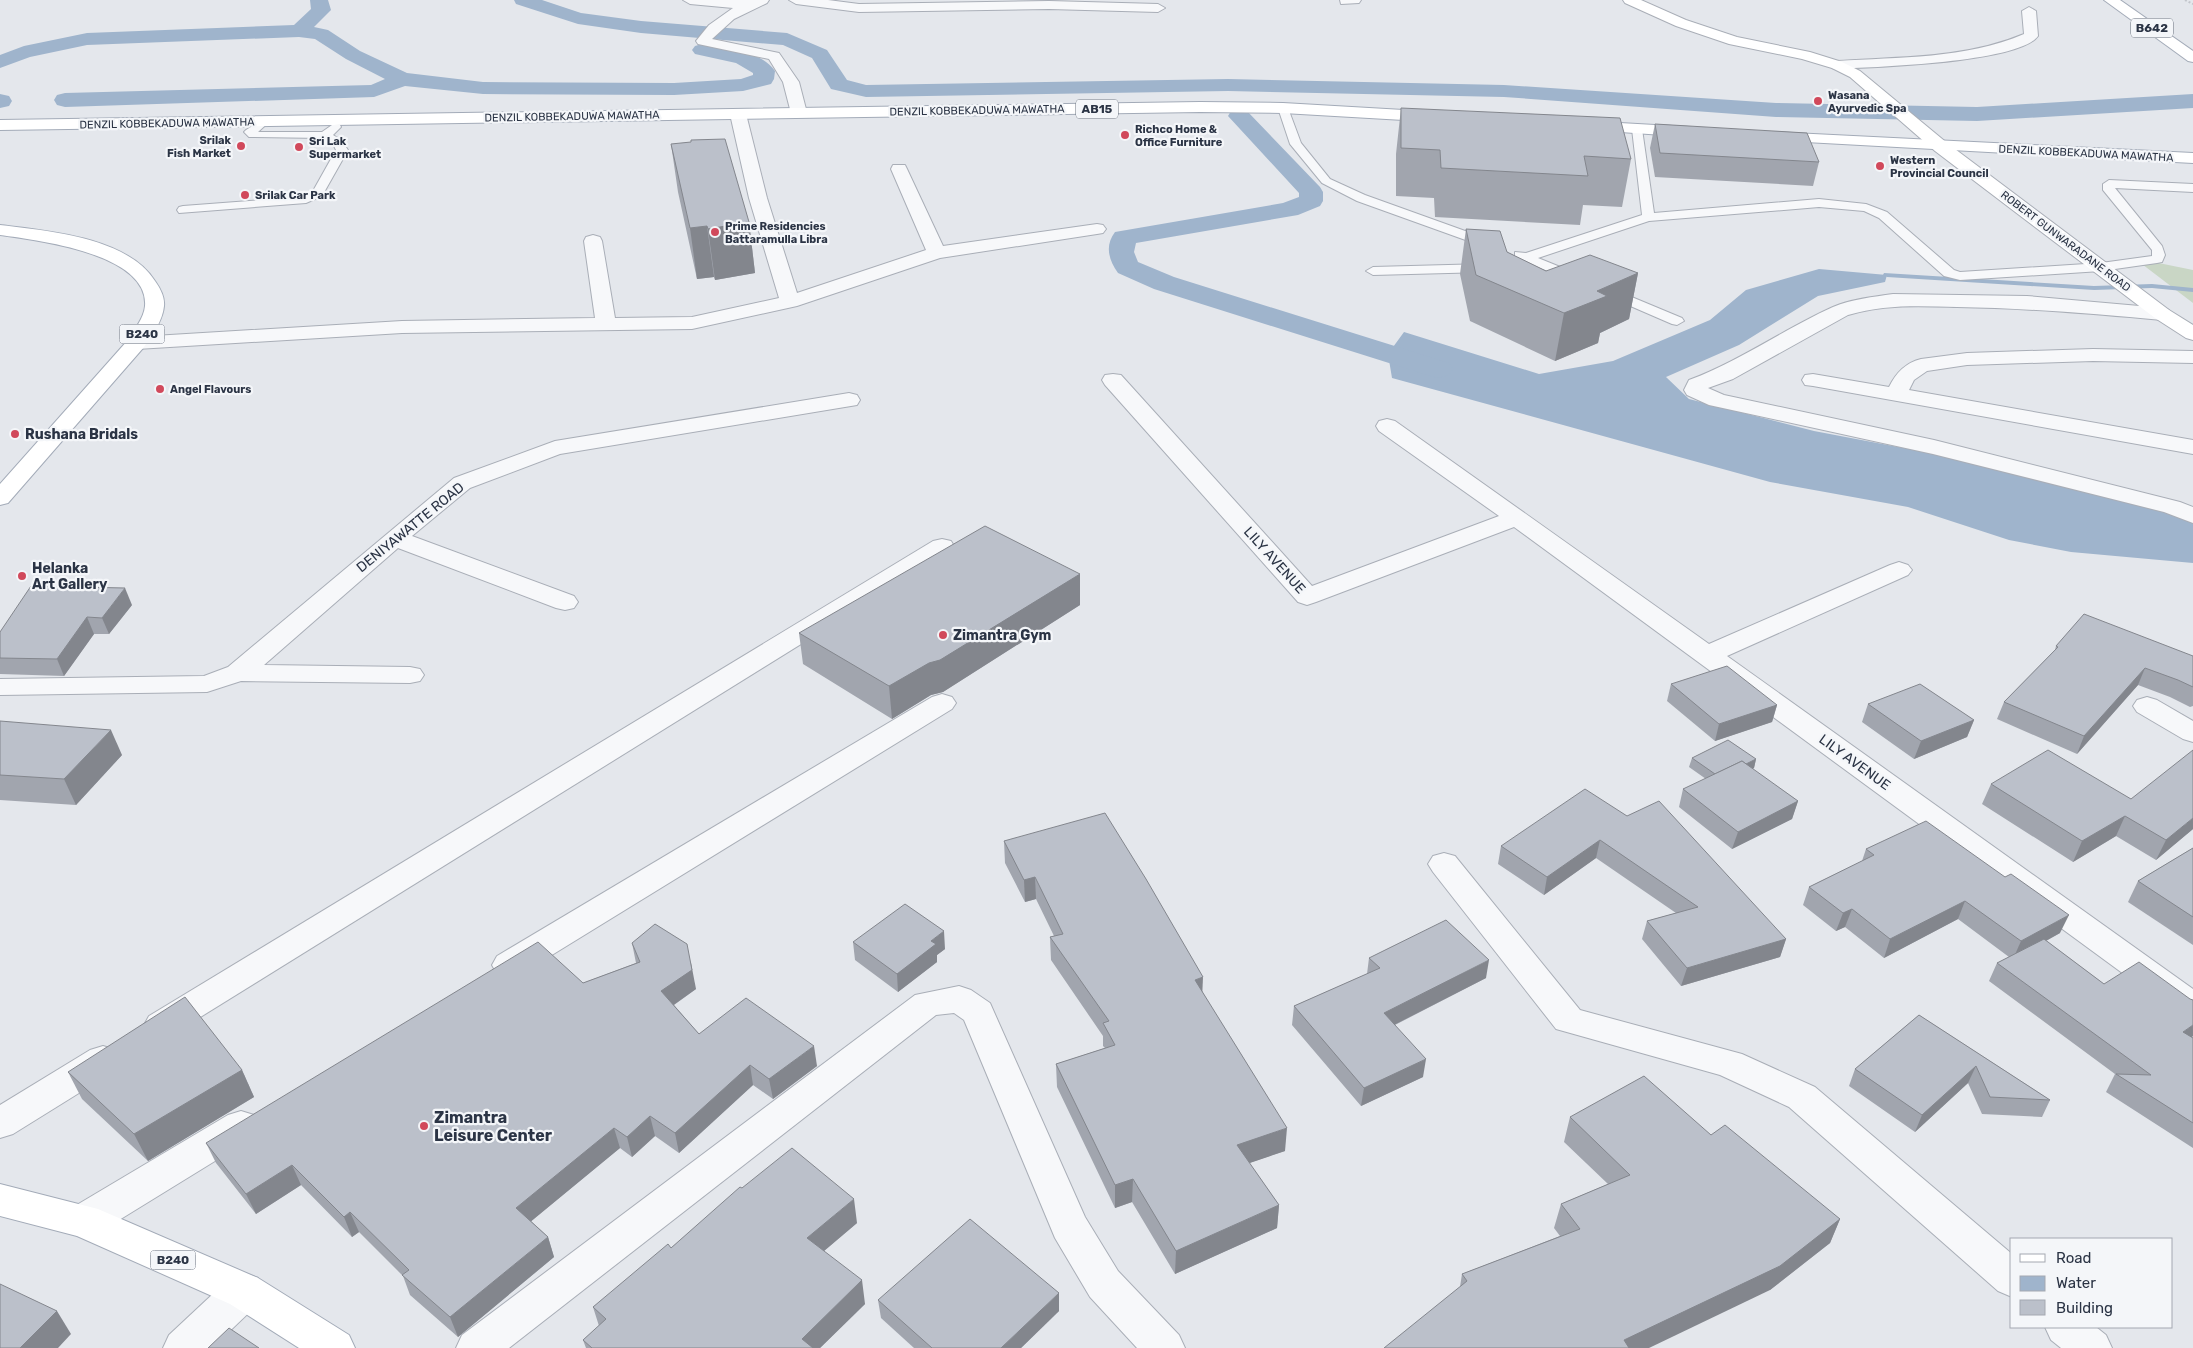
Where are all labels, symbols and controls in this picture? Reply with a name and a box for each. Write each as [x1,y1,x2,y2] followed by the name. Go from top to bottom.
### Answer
[2131,18,2173,38] road number: B642
[1828,89,1907,115] place label: Wasana Ayurvedic Spa
[1812,95,1824,107] marker: Wasana Ayurvedic Spa
[1076,100,1118,118] road number: AB15
[889,102,1065,119] street label: DENZIL KOBBEKADUWA MAWATHA
[484,108,660,125] street label: DENZIL KOBBEKADUWA MAWATHA
[79,115,255,132] street label: DENZIL KOBBEKADUWA MAWATHA
[1135,123,1223,149] place label: Richco Home & Office Furniture
[1119,129,1131,141] marker: Richco Home & Office Furniture
[167,134,232,160] place label: Srilak Fish Market
[309,135,381,161] place label: Sri Lak Supermarket
[235,140,247,152] marker: Srilak Fish Market
[293,141,305,153] marker: Sri Lak Supermarket
[1998,142,2174,165] street label: DENZIL KOBBEKADUWA MAWATHA
[1890,154,1989,180] place label: Western Provincial Council
[1874,160,1886,172] marker: Western Provincial Council
[1998,188,2133,294] street label: ROBERT GUNWARADANE ROAD
[239,189,251,201] marker: Srilak Car Park
[255,189,336,202] place label: Srilak Car Park
[725,220,828,246] place label: Prime Residencies Battaramulla Libra
[709,226,721,238] marker: Prime Residencies Battaramulla Libra
[120,324,164,344] road number: B240
[154,383,166,395] marker: Angel Flavours
[170,383,251,396] place label: Angel Flavours
[25,426,138,443] place label: Rushana Bridals
[9,428,21,440] marker: Rushana Bridals
[353,479,468,576] street label: DENIYAWATTE ROAD
[1240,523,1309,597] street label: LILY AVENUE
[32,560,108,593] place label: Helanka Art Gallery
[16,570,28,582] marker: Helanka Art Gallery
[953,627,1052,644] place label: Zimantra Gym
[937,629,949,641] marker: Zimantra Gym
[1816,731,1894,794] street label: LILY AVENUE
[434,1108,553,1145] place label: Zimantra Leisure Center
[418,1120,430,1132] marker: Zimantra Leisure Center
[2010,1238,2173,1328] legend
[2056,1249,2092,1267] text: Road
[150,1250,196,1270] road number: B240
[2056,1274,2096,1292] text: Water
[2056,1299,2113,1317] text: Building

